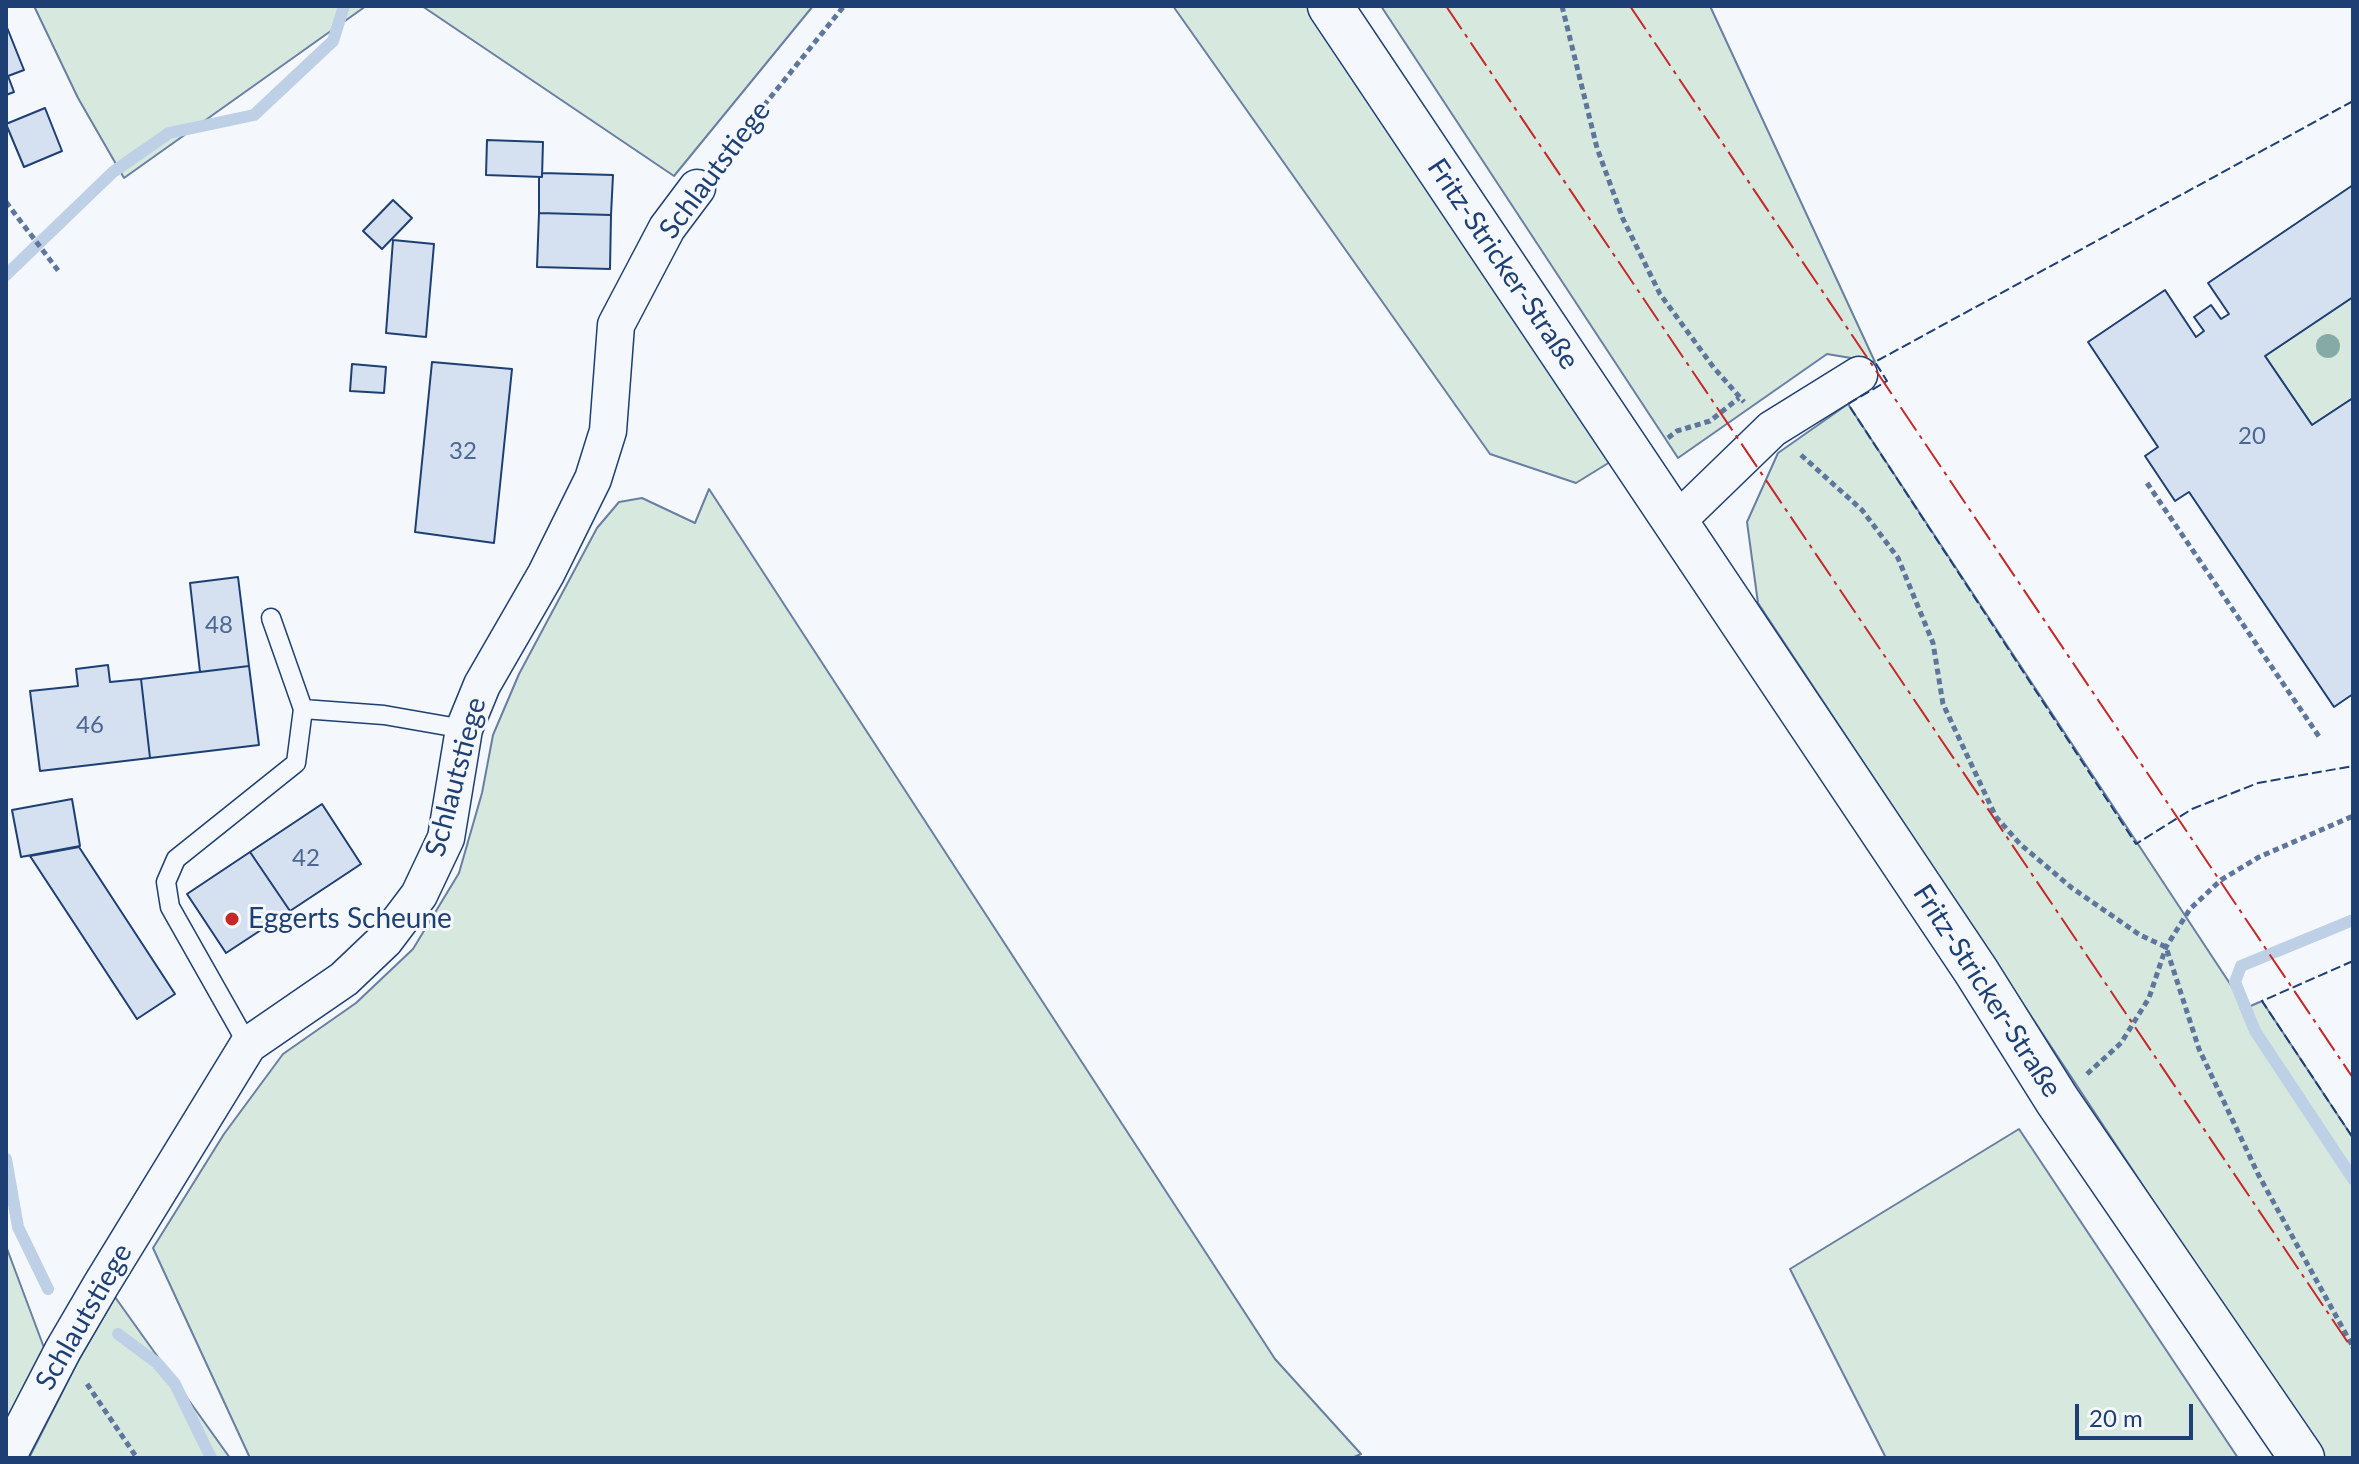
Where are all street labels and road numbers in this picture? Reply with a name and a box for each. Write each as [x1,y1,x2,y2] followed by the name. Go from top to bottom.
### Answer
[652,95,778,245] street label: Schlautstiege
[1420,152,1586,376] street label: Fritz-Stricker-Straße
[419,694,493,860] street label: Schlautstiege
[1906,878,2068,1104] street label: Fritz-Stricker-Straße
[29,1238,139,1396] street label: Schlautstiege

